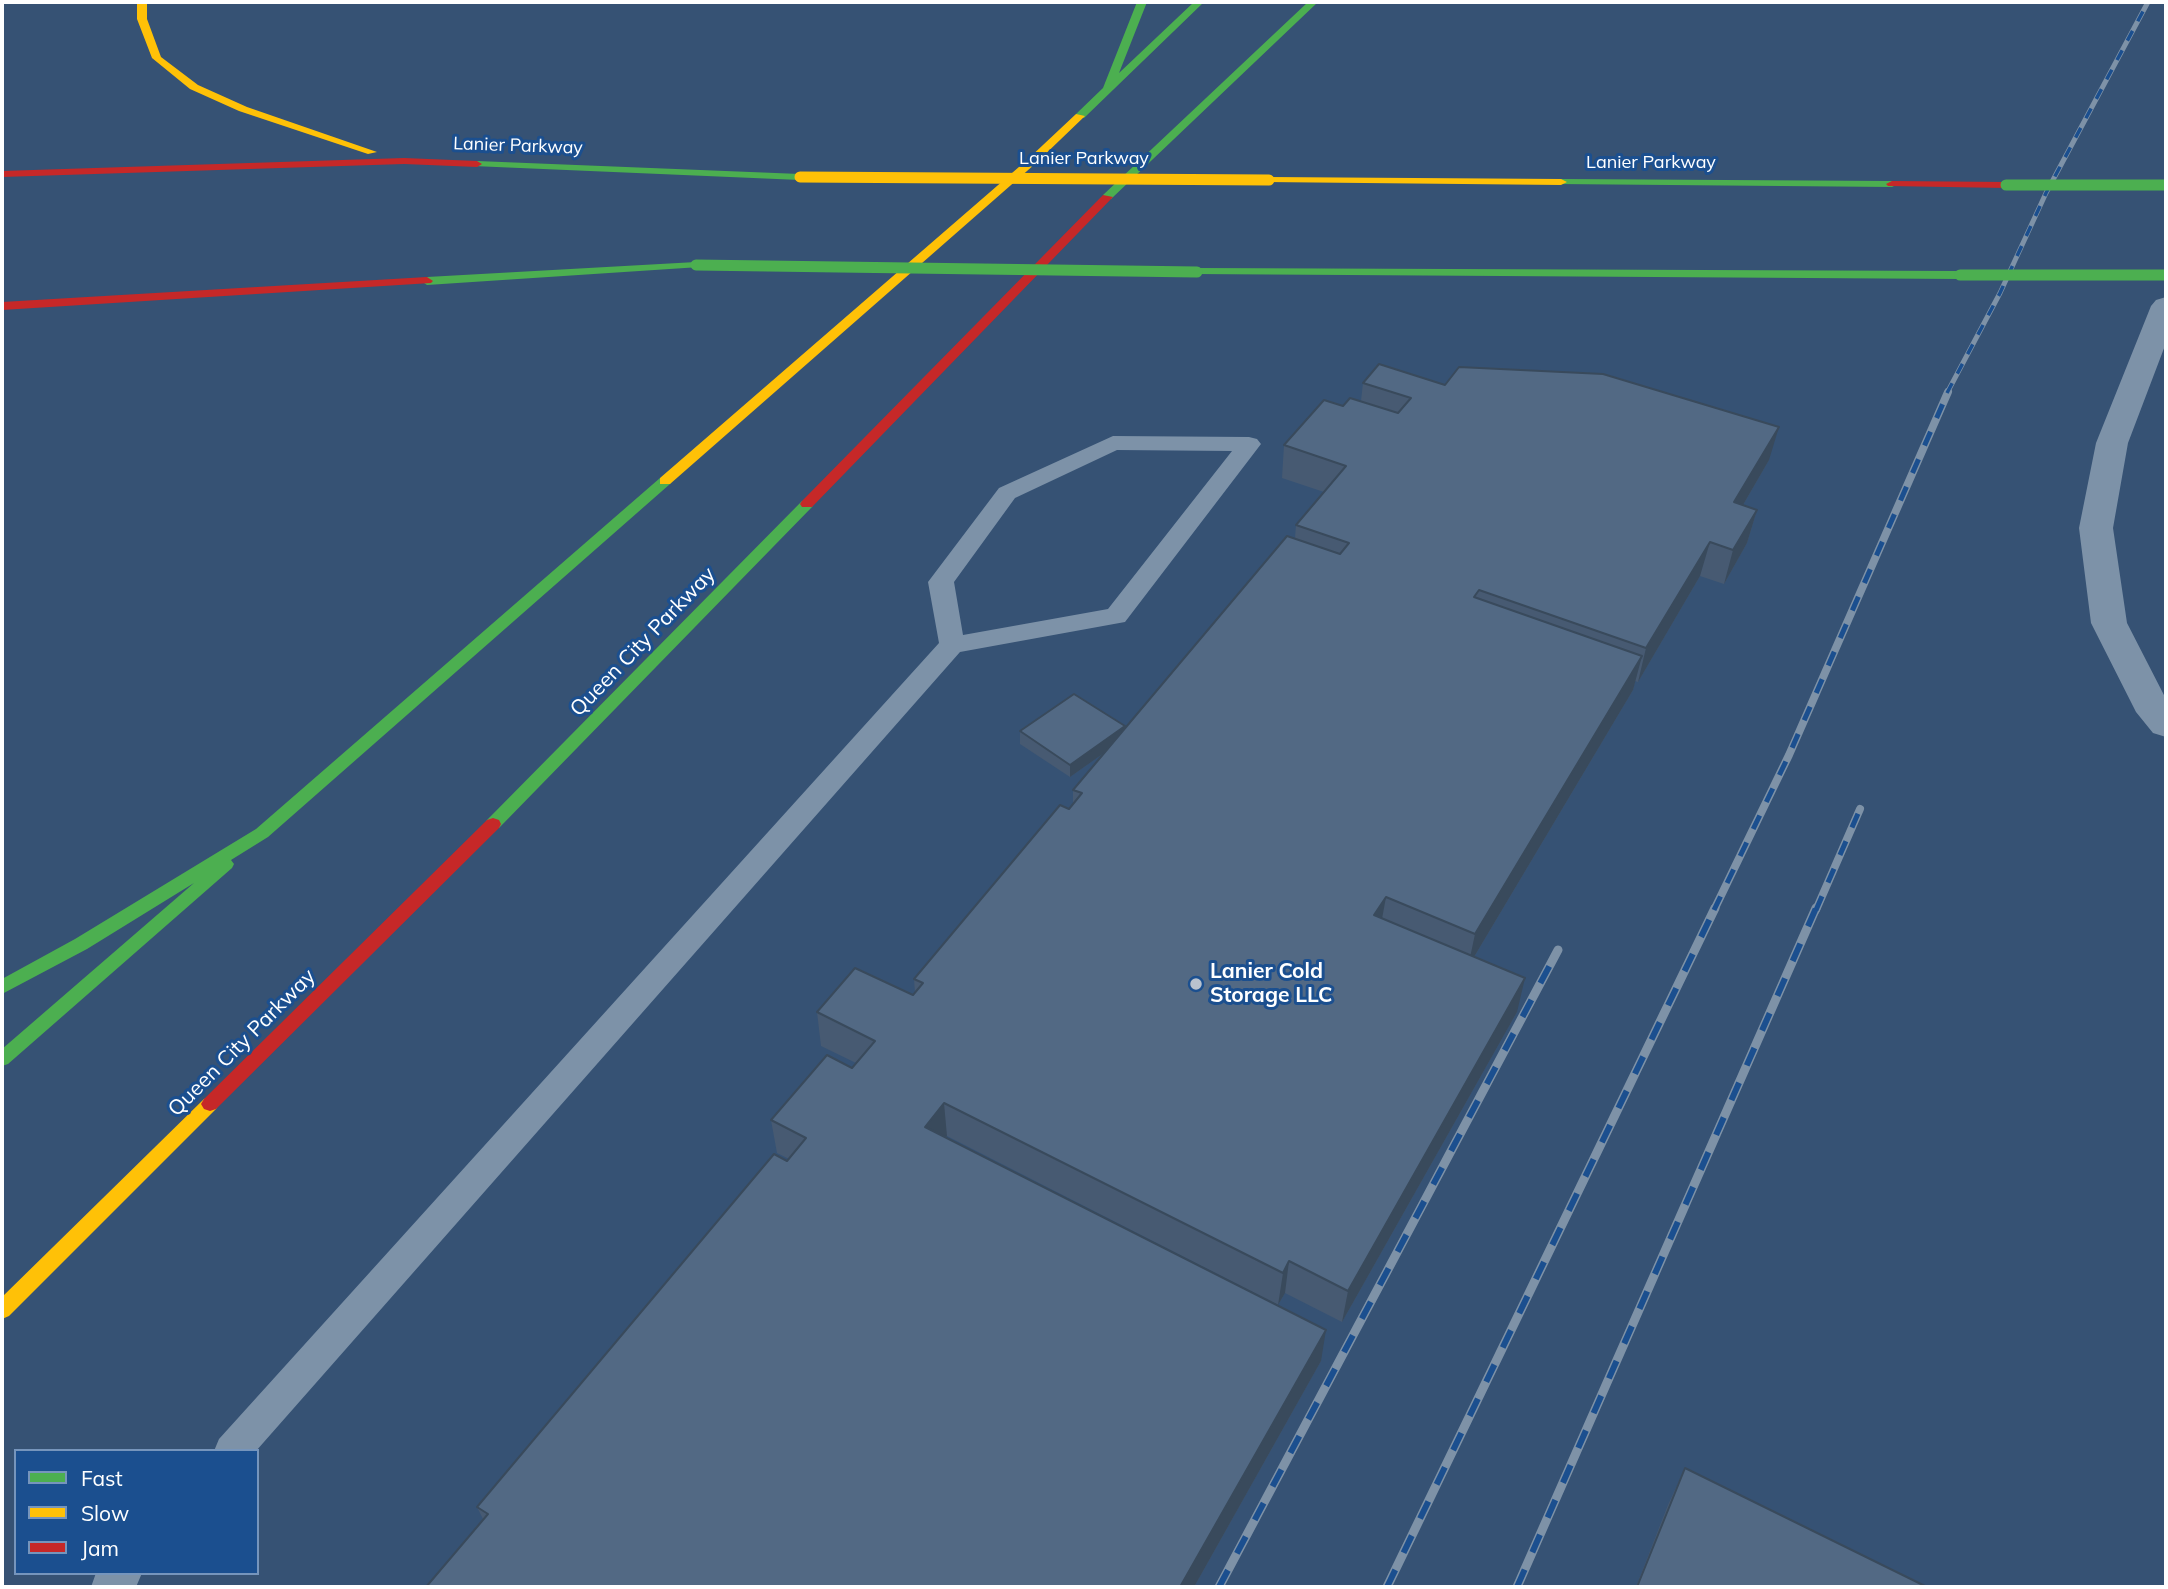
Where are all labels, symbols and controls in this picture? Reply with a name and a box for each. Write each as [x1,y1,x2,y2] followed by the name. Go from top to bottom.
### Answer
[453,133,583,159] street label: Lanier Parkway
[1019,148,1149,170] street label: Lanier Parkway
[1586,152,1716,174] street label: Lanier Parkway
[565,562,721,722] street label: Queen City Parkway
[1210,959,1332,1009] place label: Lanier Cold Storage LLC
[163,964,321,1122] street label: Queen City Parkway
[1188,976,1204,992] marker: Lanier Cold Storage LLC
[14,1449,259,1575] legend
[81,1465,123,1491] text: Fast
[81,1500,129,1526] text: Slow
[81,1535,119,1561] text: Jam

